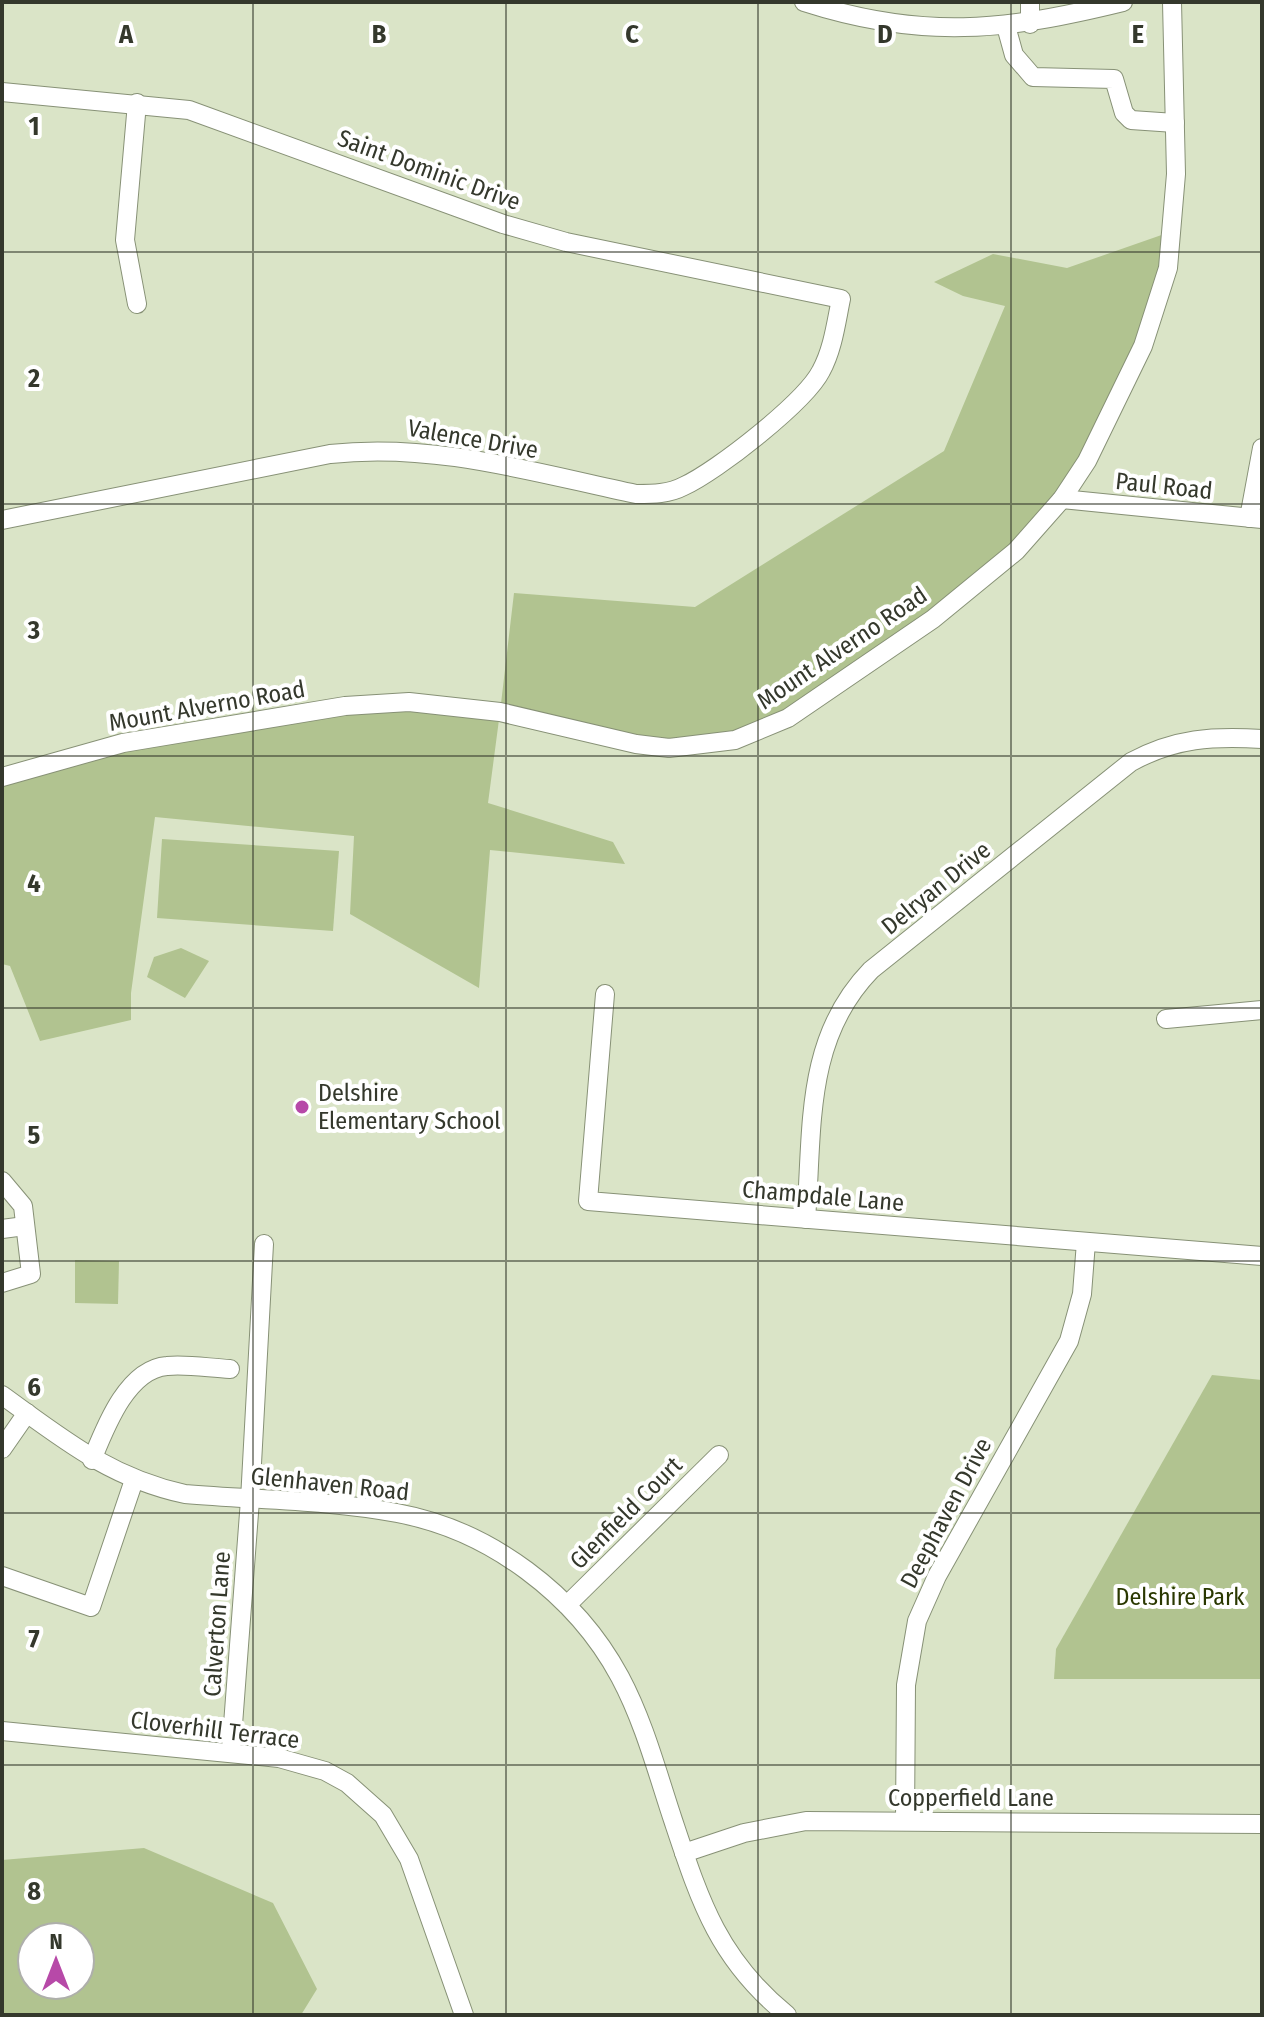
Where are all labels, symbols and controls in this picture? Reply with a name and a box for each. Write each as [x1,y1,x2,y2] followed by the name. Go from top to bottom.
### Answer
[118,19,134,50] text: A
[372,19,387,50] text: B
[625,19,639,50] text: C
[877,19,893,50] text: D
[1132,19,1144,50] text: E
[29,111,40,142] text: 1
[334,124,524,216] street label: Saint Dominic Drive
[27,363,40,394] text: 2
[406,414,540,464] street label: Valence Drive
[1114,467,1214,505] street label: Paul Road
[752,581,932,715] street label: Mount Alverno Road
[27,615,40,646] text: 3
[107,675,307,737] street label: Mount Alverno Road
[876,836,996,940] street label: Delryan Drive
[27,868,41,899] text: 4
[318,1079,501,1135] place label: Delshire Elementary School
[293,1098,311,1116] marker: Delshire Elementary School
[28,1120,41,1151] text: 5
[741,1175,905,1217] street label: Champdale Lane
[27,1372,41,1403] text: 6
[895,1433,997,1593] street label: Deephaven Drive
[564,1451,688,1575] street label: Glenfield Court
[249,1462,411,1506] street label: Glenhaven Road
[198,1550,236,1698] street label: Calverton Lane
[1116,1583,1245,1611] park label: Delshire Park
[28,1624,40,1655] text: 7
[129,1706,301,1754] street label: Cloverhill Terrace
[888,1784,1054,1812] street label: Copperfield Lane
[27,1876,41,1907] text: 8
[16,1921,96,2001] north arrow
[49,1928,63,1955] text: N

